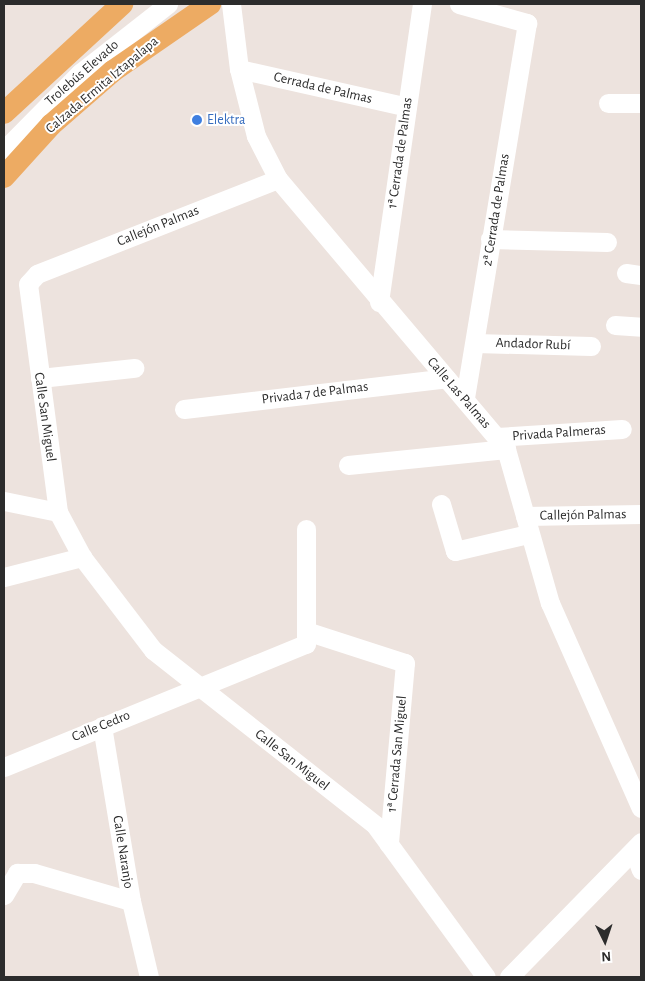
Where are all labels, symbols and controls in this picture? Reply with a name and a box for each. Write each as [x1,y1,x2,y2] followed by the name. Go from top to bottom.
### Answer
[42,33,162,137] street label: Calzada Ermita Iztapalapa
[42,36,122,110] street label: Trolebús Elevado
[272,69,374,107] street label: Cerrada de Palmas
[384,96,416,210] street label: 1ª Cerrada de Palmas
[207,112,245,128] place label: Elektra
[191,114,203,126] marker: Elektra
[479,153,513,267] street label: 2ª Cerrada de Palmas
[115,202,201,250] street label: Callejón Palmas
[495,334,571,354] street label: Andador Rubí
[423,354,495,432] street label: Calle Las Palmas
[30,371,60,463] street label: Calle San Miguel
[261,378,369,408] street label: Privada 7 de Palmas
[512,421,606,445] street label: Privada Palmeras
[539,506,627,524] street label: Callejón Palmas
[384,695,410,813] street label: 1ª Cerrada San Miguel
[69,707,133,745] street label: Calle Cedro
[251,726,333,794] street label: Calle San Miguel
[109,814,137,890] street label: Calle Naranjo
[580,916,630,966] north arrow
[601,949,611,963] text: N

